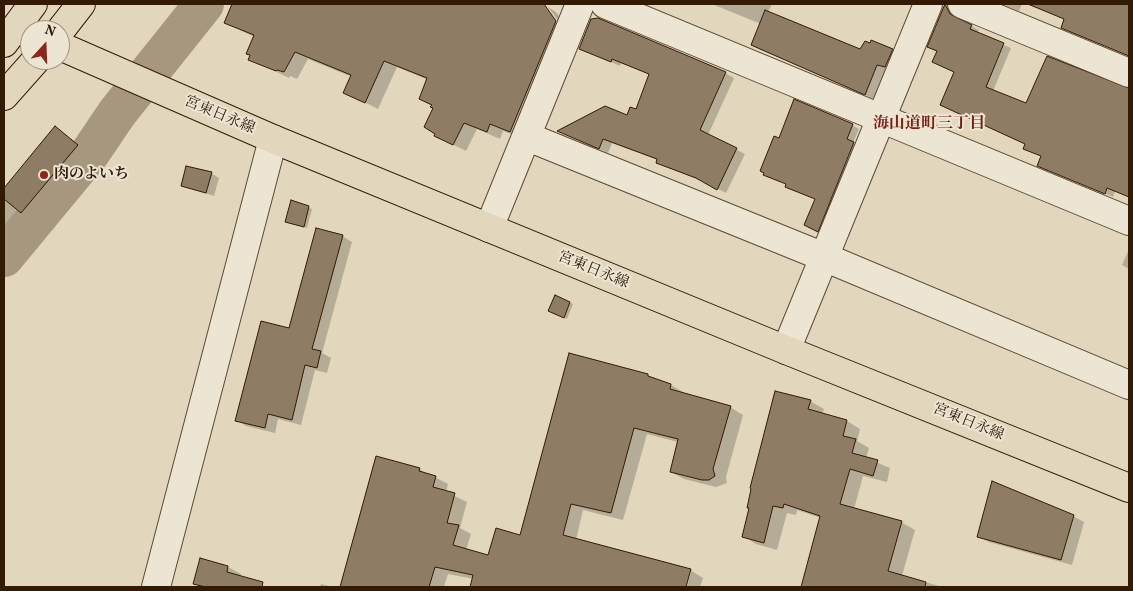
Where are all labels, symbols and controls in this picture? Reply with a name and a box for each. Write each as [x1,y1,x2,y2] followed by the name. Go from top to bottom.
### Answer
[20,20,70,70] north arrow
[42,21,58,42] text: N
[181,93,257,139] street label: 宮東日永線
[873,115,985,135] district label: 海山道町三丁目
[54,166,129,184] place label: 肉のよいち
[38,169,50,181] marker: 肉のよいち
[555,249,631,293] street label: 宮東日永線
[930,401,1006,445] street label: 宮東日永線

